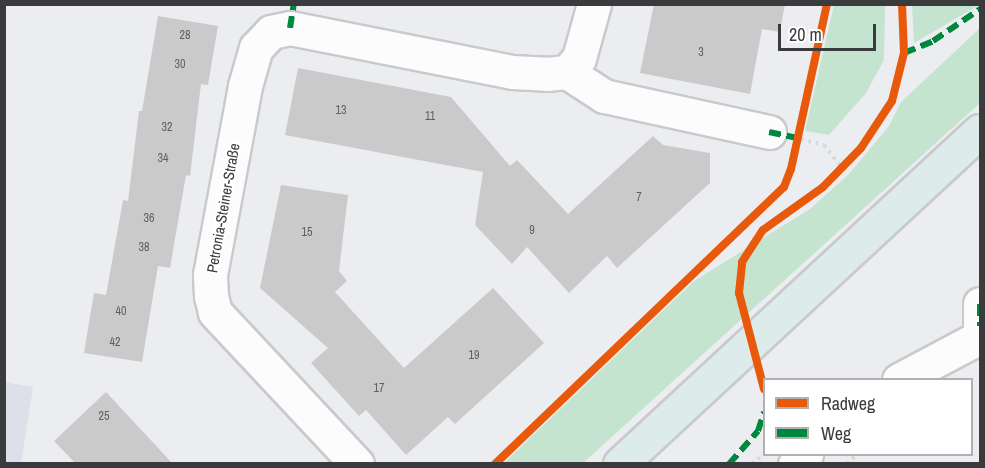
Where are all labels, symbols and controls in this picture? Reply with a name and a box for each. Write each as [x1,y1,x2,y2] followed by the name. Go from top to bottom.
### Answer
[781,12,878,50] scale bar
[789,22,822,47] text: 20 m
[180,29,190,43] house number: 28
[698,46,704,60] house number: 3
[175,58,185,72] house number: 30
[336,104,346,118] house number: 13
[425,110,435,124] house number: 11
[162,121,172,135] house number: 32
[203,142,243,274] street label: Petronia-Steiner-Straße
[158,152,168,166] house number: 34
[636,191,642,205] house number: 7
[144,212,154,226] house number: 36
[529,224,535,238] house number: 9
[302,226,312,240] house number: 15
[139,241,149,255] house number: 38
[116,305,126,319] house number: 40
[110,336,120,350] house number: 42
[469,349,479,363] house number: 19
[763,378,973,456] legend
[374,382,384,396] house number: 17
[821,391,875,416] text: Radweg
[99,410,109,424] house number: 25
[821,421,851,446] text: Weg

